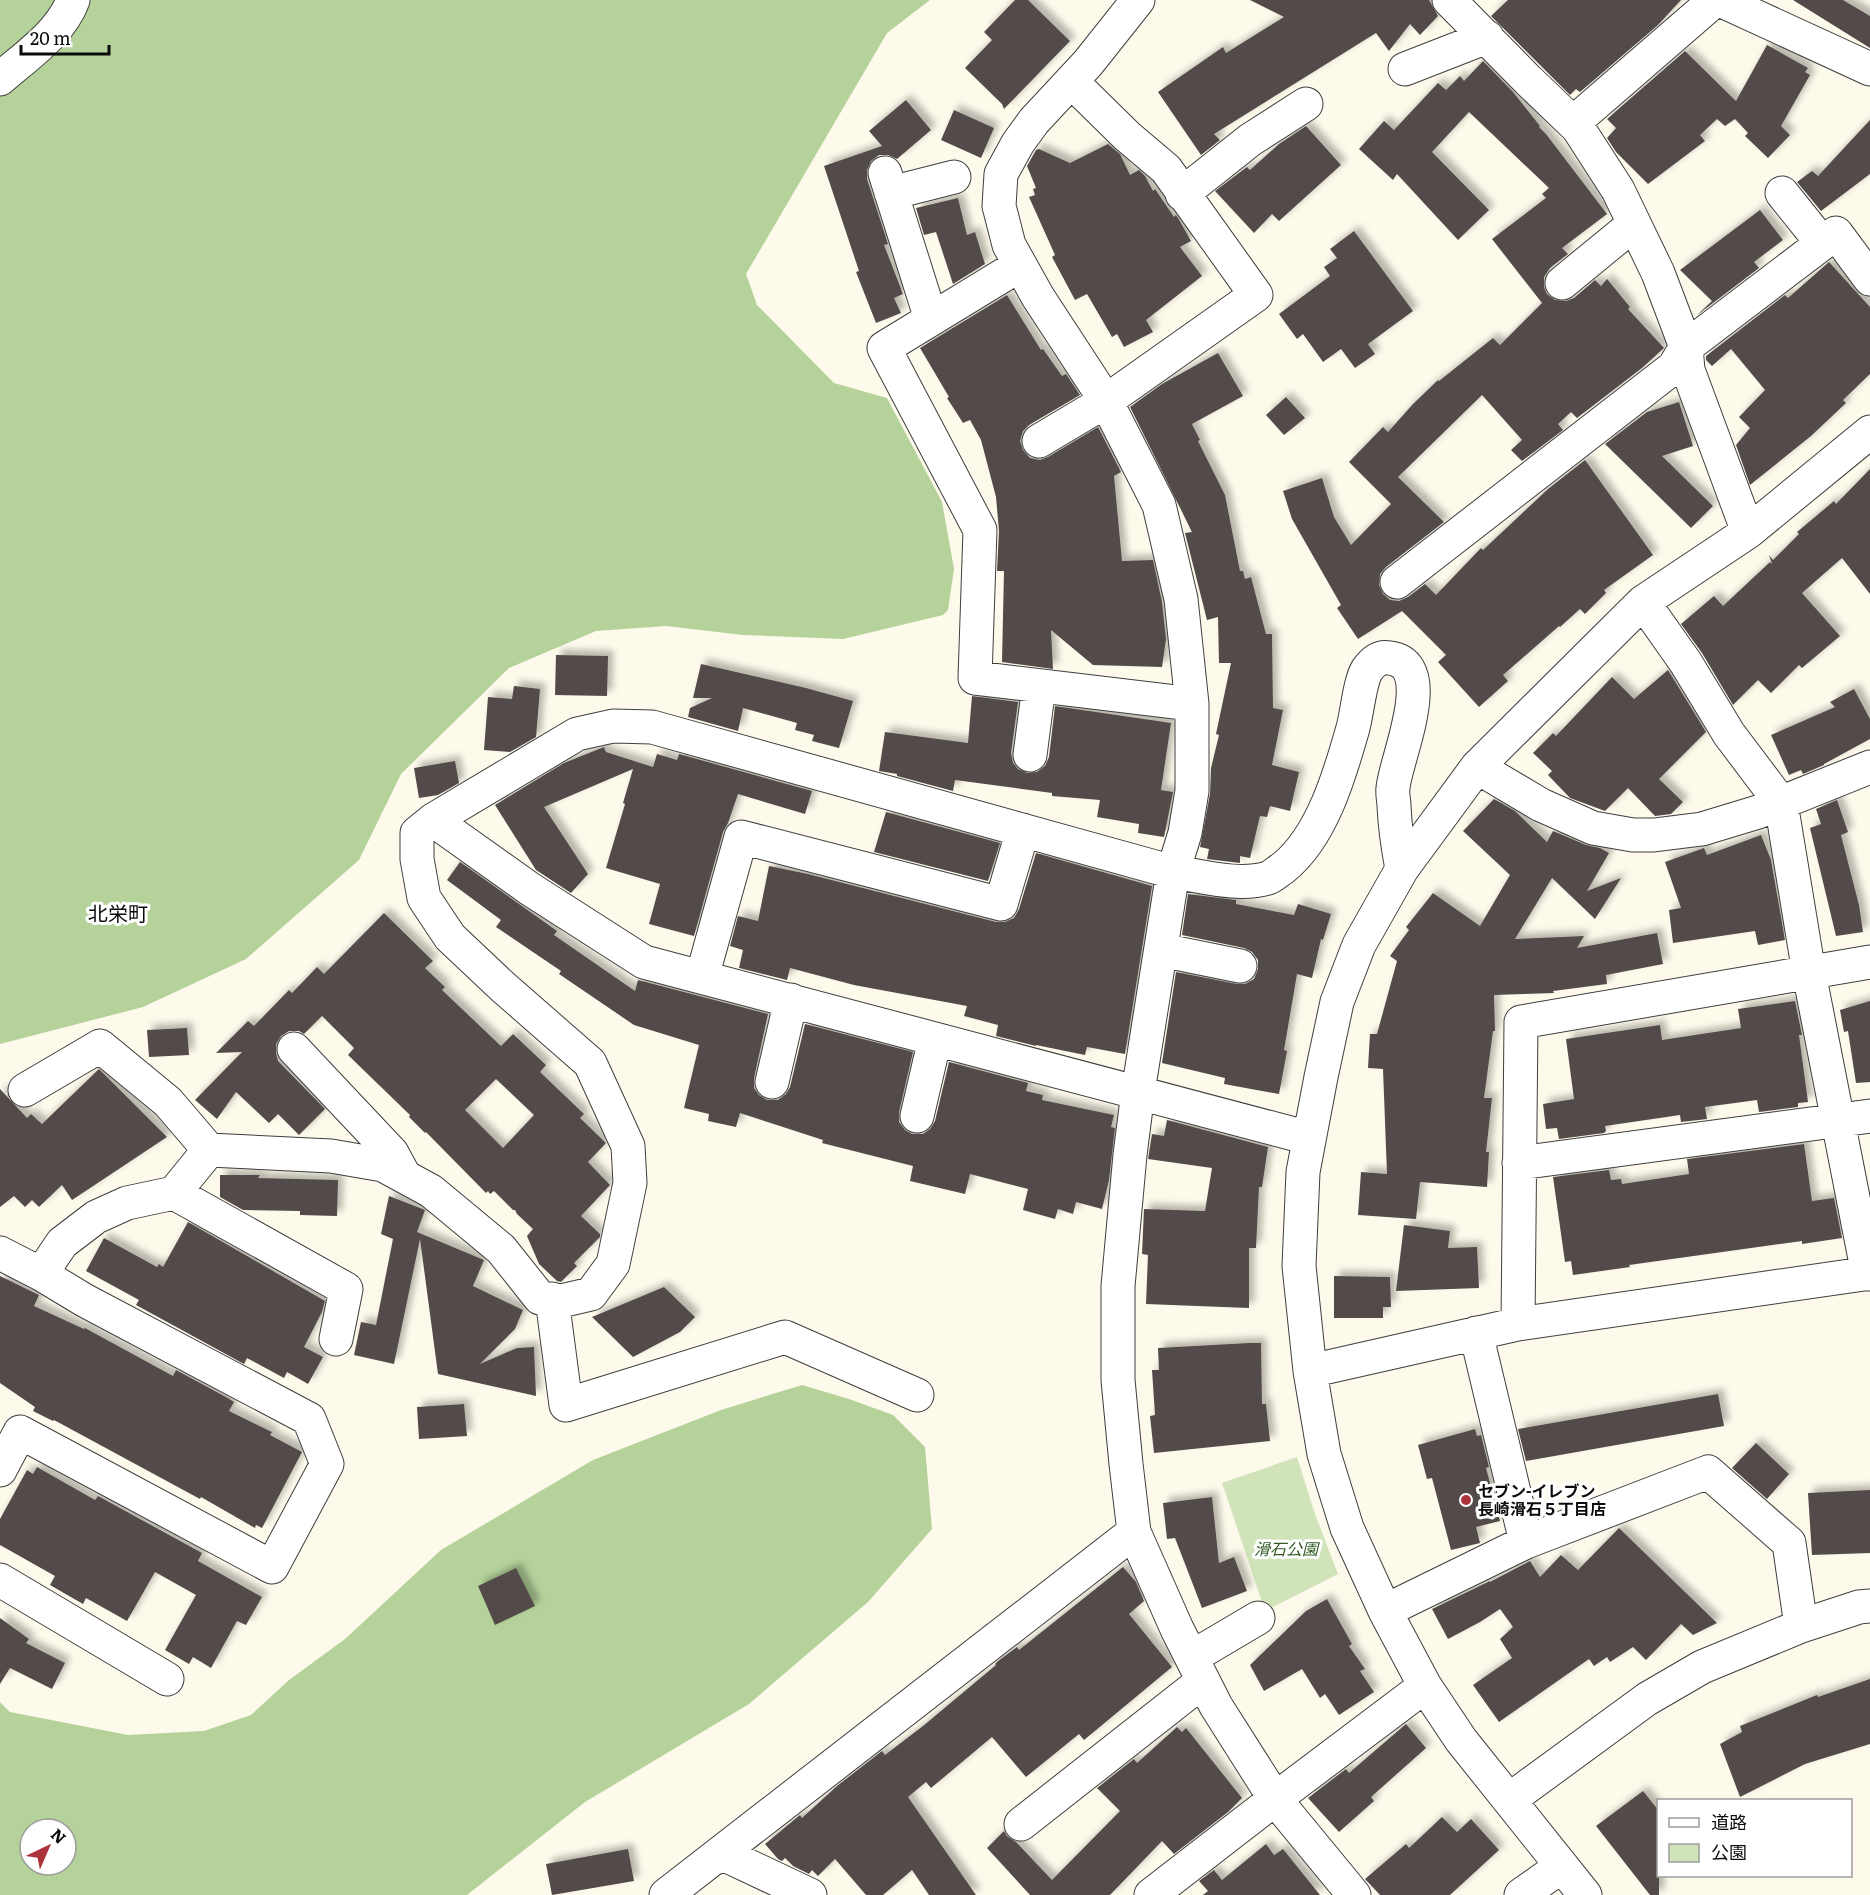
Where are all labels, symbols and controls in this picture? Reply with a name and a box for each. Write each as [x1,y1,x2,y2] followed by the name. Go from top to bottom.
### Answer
[21,18,110,56] scale bar
[30,24,71,51] text: 20 m
[88,897,148,927] district label: 北栄町
[1478,1478,1606,1520] place label: セブン-イレブン 長崎滑石５丁目店
[1459,1493,1473,1507] marker: セブン-イレブン 長崎滑石５丁目店
[1254,1536,1320,1560] park label: 滑石公園
[1657,1799,1852,1877] legend
[1711,1808,1747,1835] text: 道路
[18,1817,78,1877] north arrow
[46,1822,72,1849] text: N
[1711,1838,1747,1865] text: 公園

